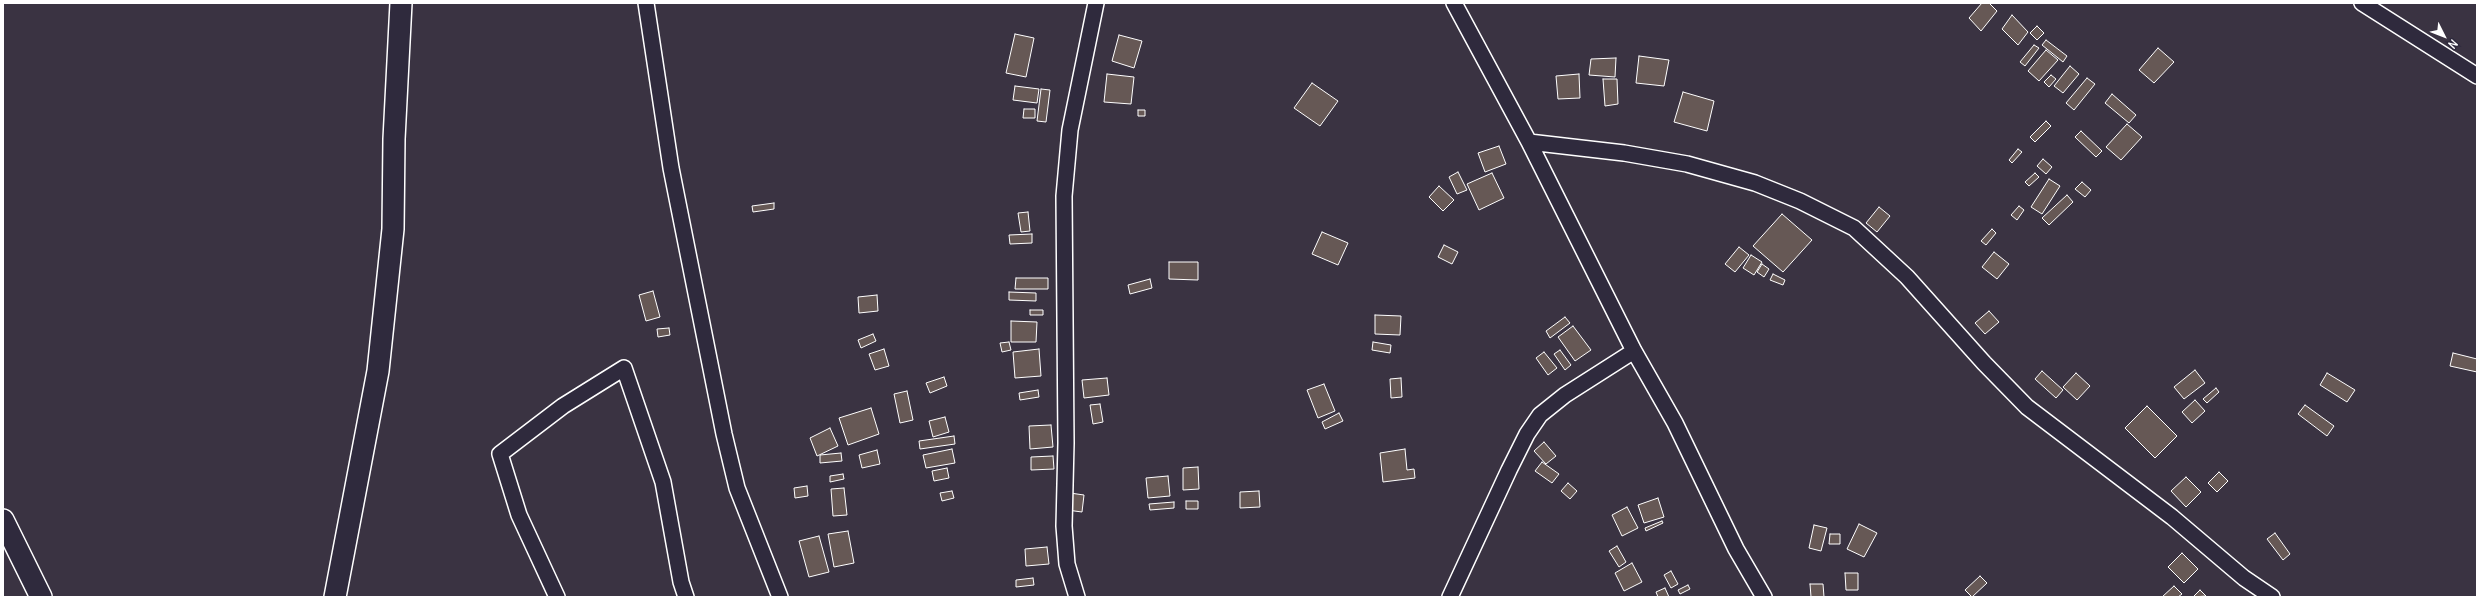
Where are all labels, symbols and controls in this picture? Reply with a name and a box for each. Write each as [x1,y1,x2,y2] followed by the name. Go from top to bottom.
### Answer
[2424,16,2464,56] north arrow
[2445,37,2461,52] text: N

